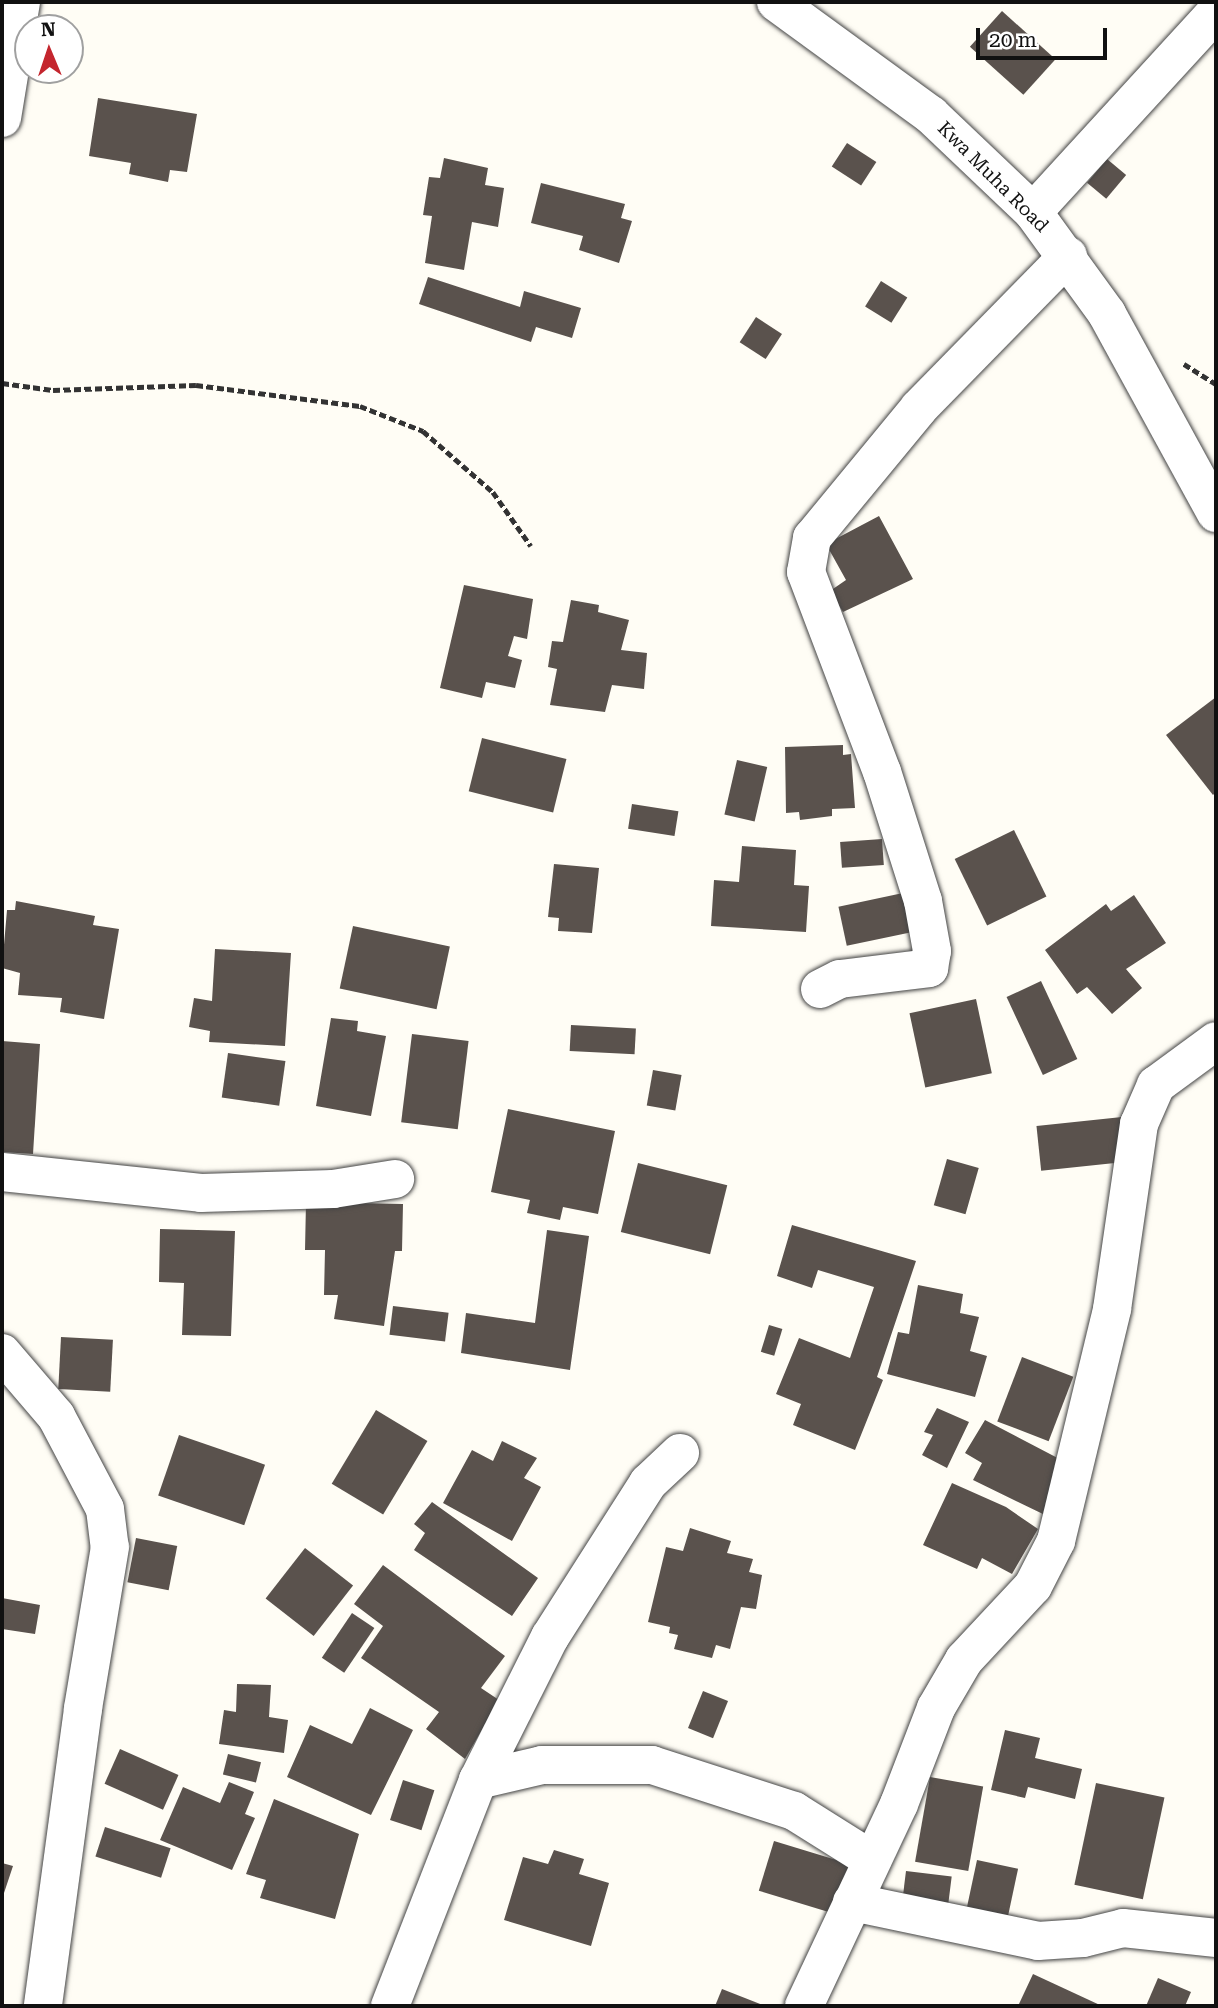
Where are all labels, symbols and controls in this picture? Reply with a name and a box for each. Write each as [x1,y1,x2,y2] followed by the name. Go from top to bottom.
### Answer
[14,14,84,84] north arrow
[980,14,1111,58] scale bar
[41,18,56,41] text: N
[989,28,1037,52] text: 20 m
[933,117,1053,237] street label: Kwa Muha Road

